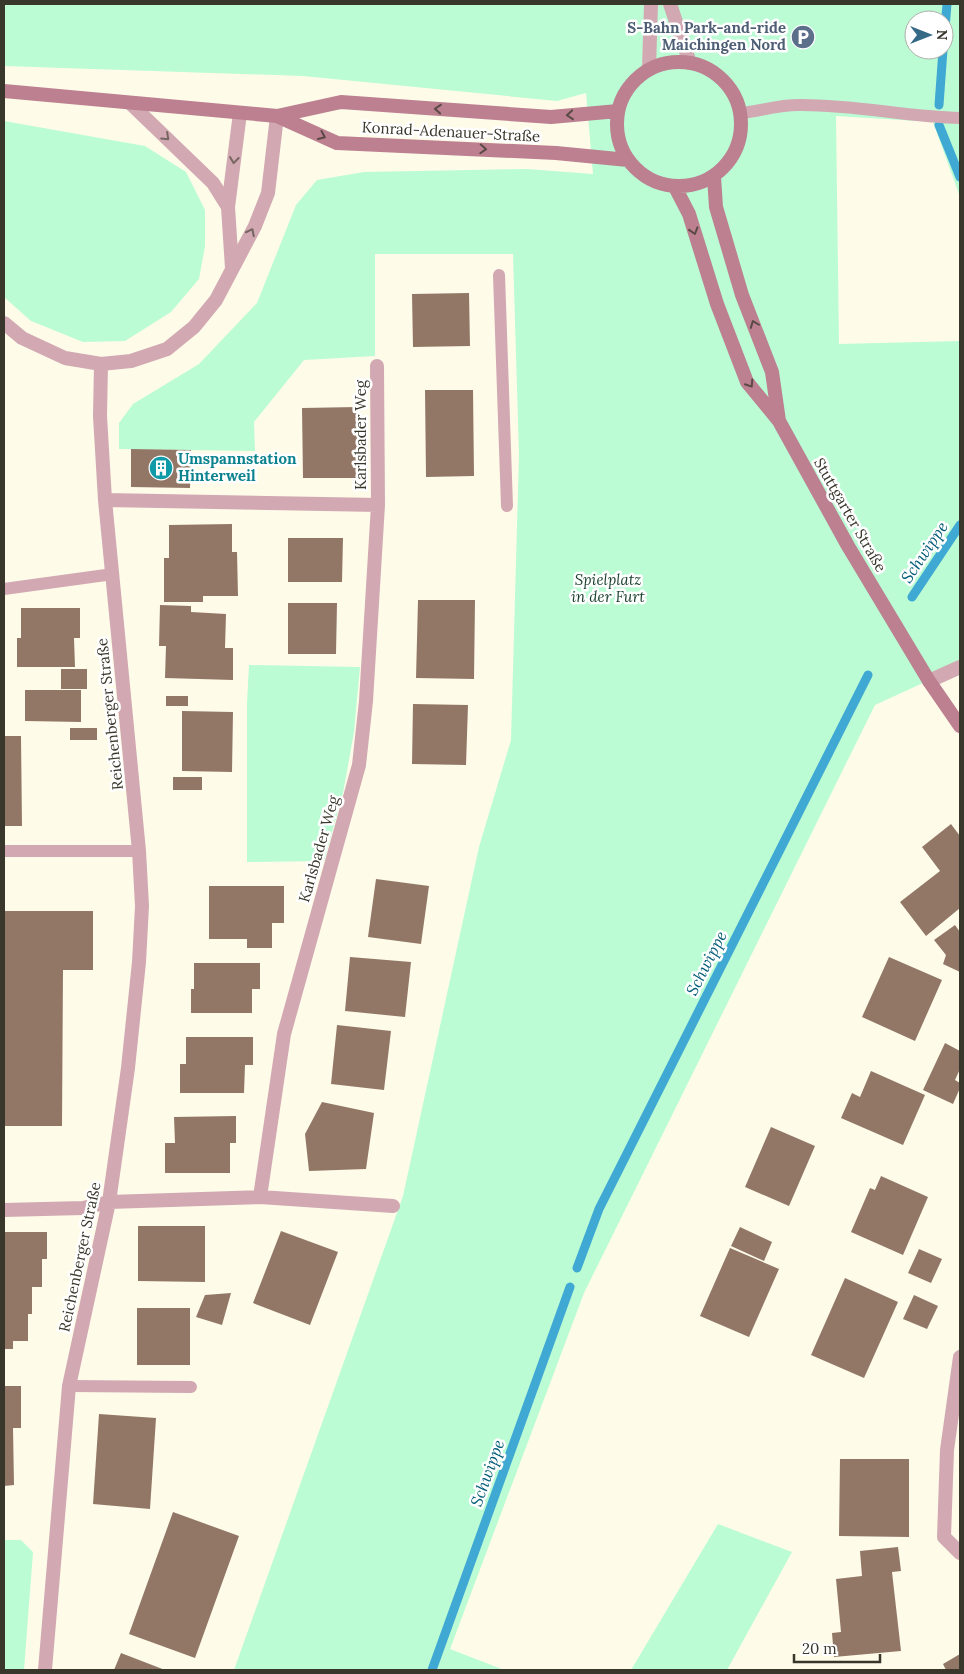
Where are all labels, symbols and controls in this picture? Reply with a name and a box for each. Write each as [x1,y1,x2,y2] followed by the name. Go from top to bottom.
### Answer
[904,10,954,60] north arrow
[627,18,786,54] place label: S-Bahn Park-and-ride Maichingen Nord
[790,24,816,50] parking icon: S-Bahn Park-and-ride Maichingen Nord
[933,30,951,41] text: N
[433,103,441,114] one-way arrow
[566,109,574,120] one-way arrow
[361,117,541,146] street label: Konrad-Adenauer-Straße
[317,130,326,140] one-way arrow
[160,131,169,140] one-way arrow
[479,144,487,155] one-way arrow
[229,156,240,164] one-way arrow
[689,227,699,235] one-way arrow
[245,228,255,237] one-way arrow
[749,320,760,329] one-way arrow
[744,378,753,387] one-way arrow
[351,379,370,490] street label: Karlsbader Weg
[178,449,297,485] place label: Umspannstation Hinterweil
[810,454,891,575] street label: Stuttgarter Straße
[148,455,174,481] building icon: Umspannstation Hinterweil
[896,517,952,586] water label: Schwippe
[571,570,645,606] park label: Spielplatz in der Furt
[92,637,127,791] street label: Reichenberger Straße
[294,793,343,904] street label: Karlsbader Weg
[681,927,731,999] water label: Schwippe
[54,1180,105,1334] street label: Reichenberger Straße
[466,1436,508,1509] water label: Schwippe
[794,1632,880,1664] scale bar
[802,1639,837,1658] text: 20 m

